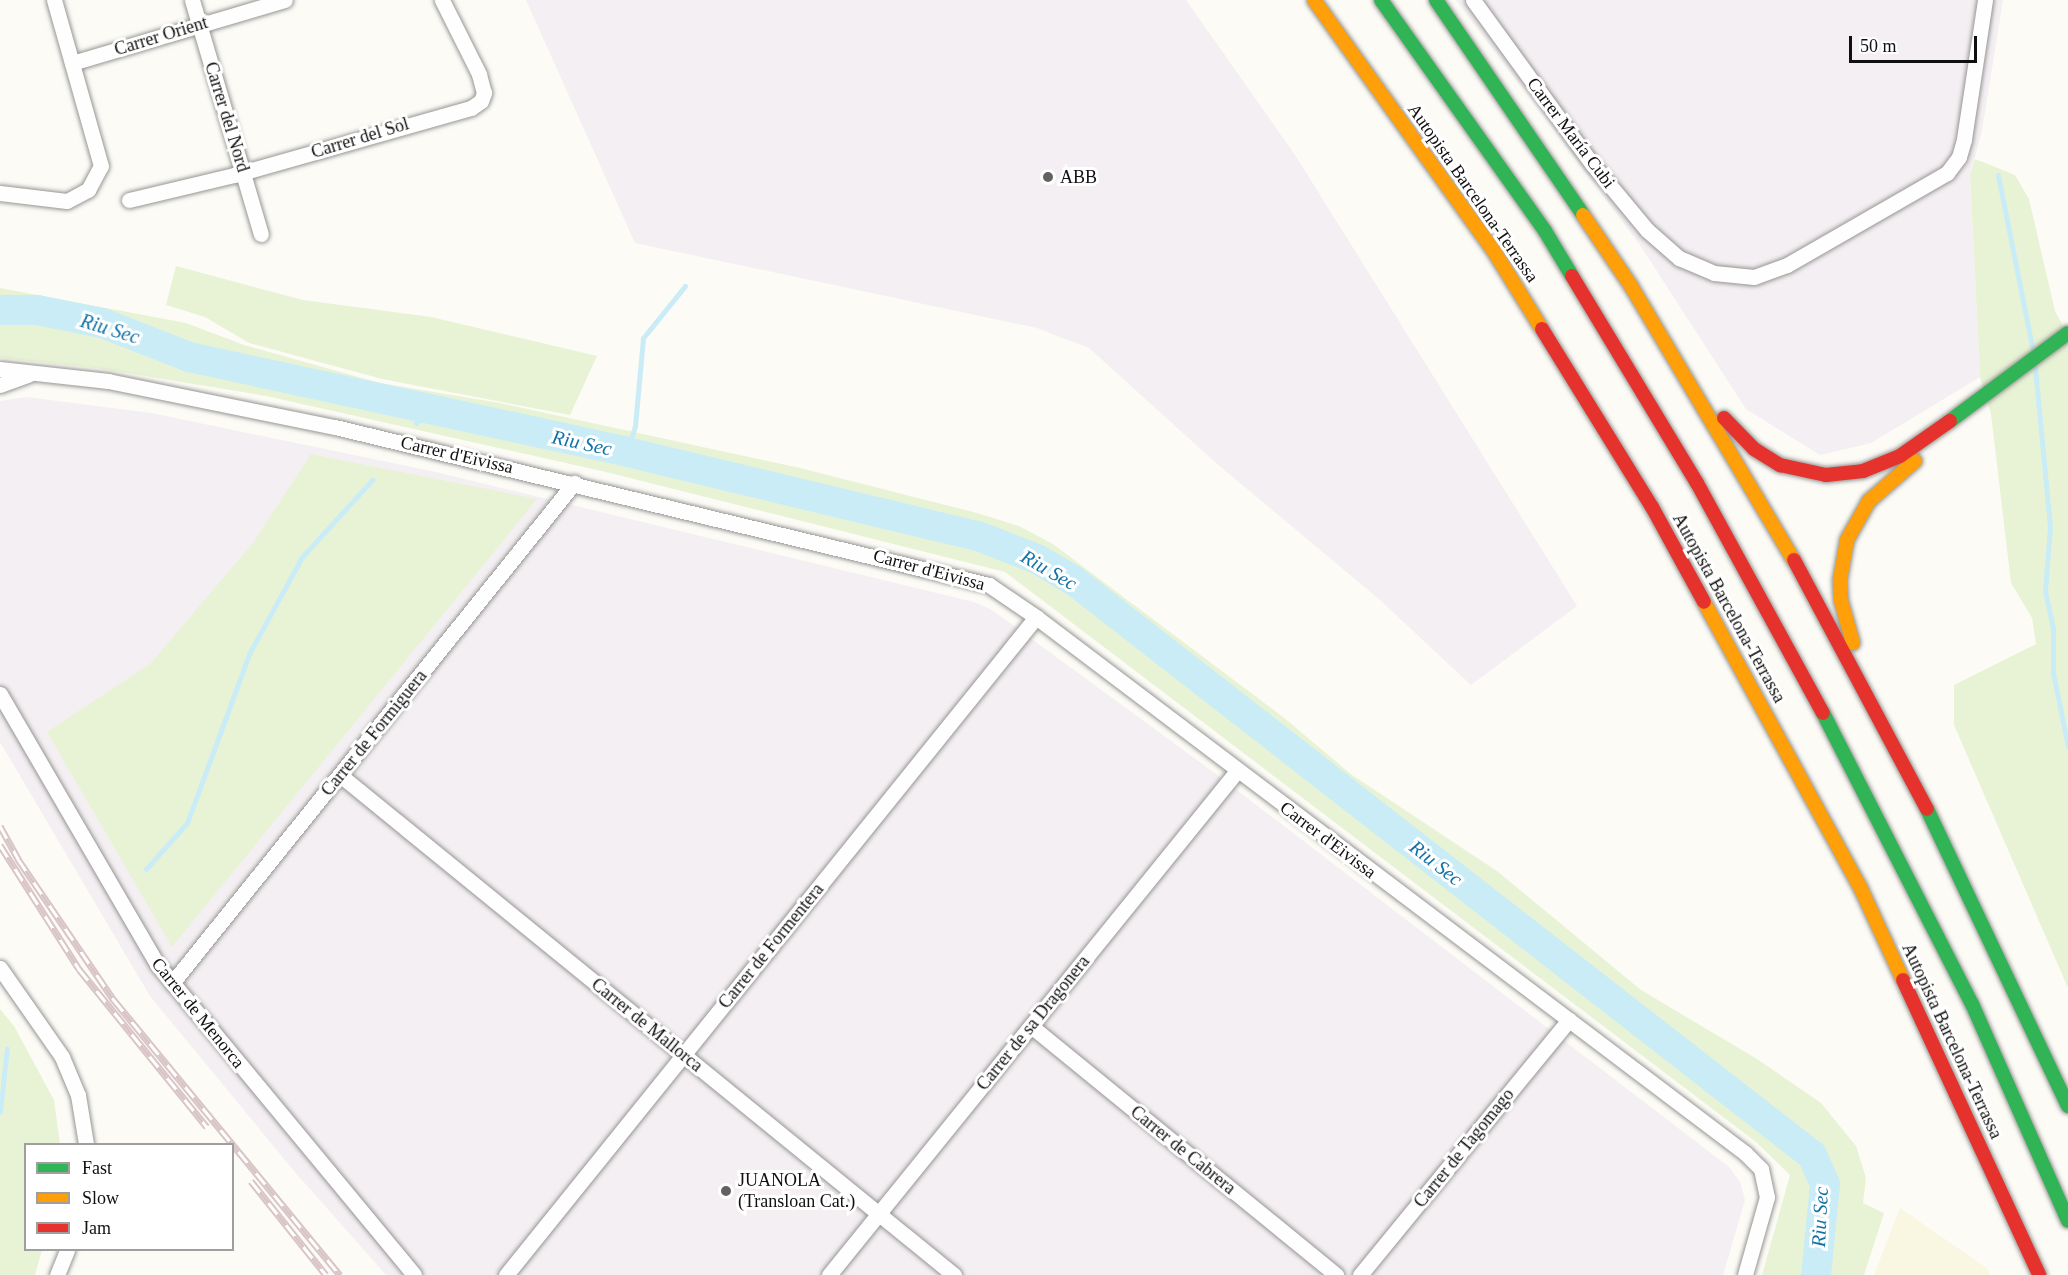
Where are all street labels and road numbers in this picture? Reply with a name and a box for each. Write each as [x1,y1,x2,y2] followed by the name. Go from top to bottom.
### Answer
[112,12,210,60] street label: Carrer Orient
[200,59,254,175] street label: Carrer del Nord
[1522,73,1620,193] street label: Carrer María Cubi
[1403,100,1543,286] street label: Autopista Barcelona-Terrassa
[309,113,411,163] street label: Carrer del Sol
[399,432,515,478] street label: Carrer d'Eivissa
[1668,510,1790,706] street label: Autopista Barcelona-Terrassa
[871,545,987,595] street label: Carrer d'Eivissa
[317,666,431,800] street label: Carrer de Formiguera
[1276,797,1380,883] street label: Carrer d'Eivissa
[714,879,828,1013] street label: Carrer de Formentera
[1897,940,2007,1142] street label: Autopista Barcelona-Terrassa
[972,951,1094,1095] street label: Carrer de sa Dragonera
[147,953,249,1073] street label: Carrer de Menorca
[587,974,707,1076] street label: Carrer de Mallorca
[1409,1084,1519,1212] street label: Carrer de Tagomago
[1126,1101,1240,1199] street label: Carrer de Cabrera

